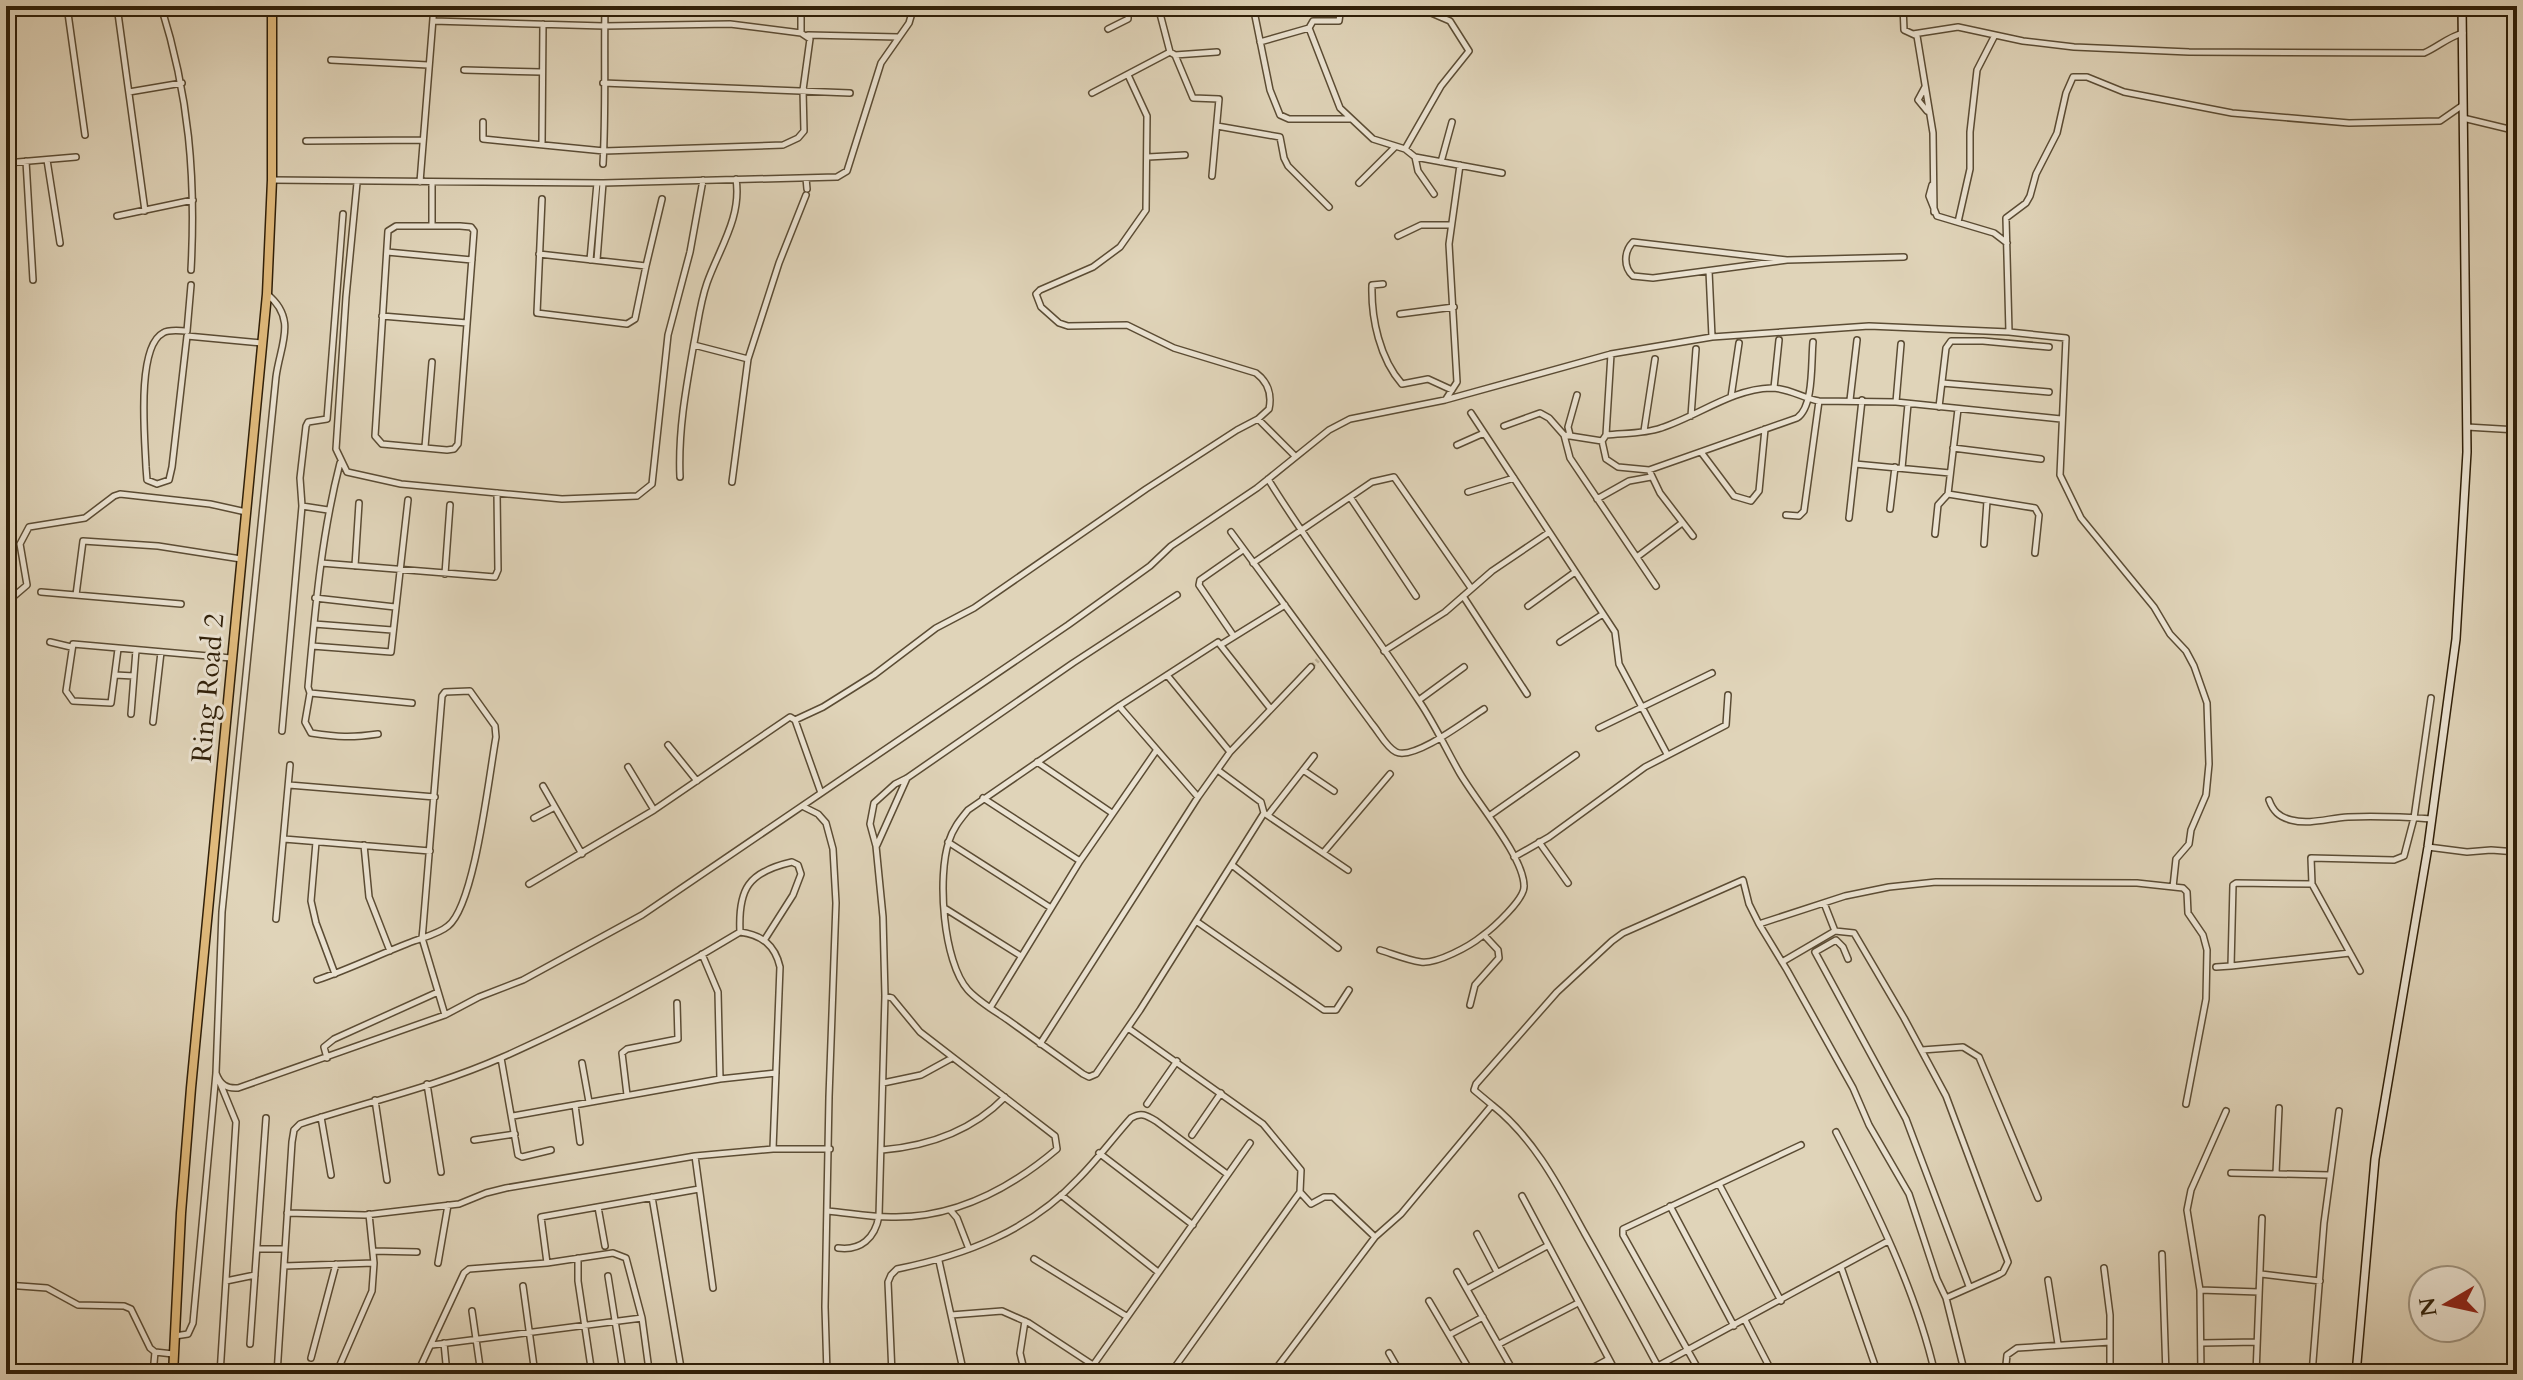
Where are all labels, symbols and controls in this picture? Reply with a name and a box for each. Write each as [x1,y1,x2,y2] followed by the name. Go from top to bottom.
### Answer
[183,612,233,764] street label: Ring Road 2
[2407,1264,2487,1344] north arrow
[2412,1295,2445,1319] text: N

